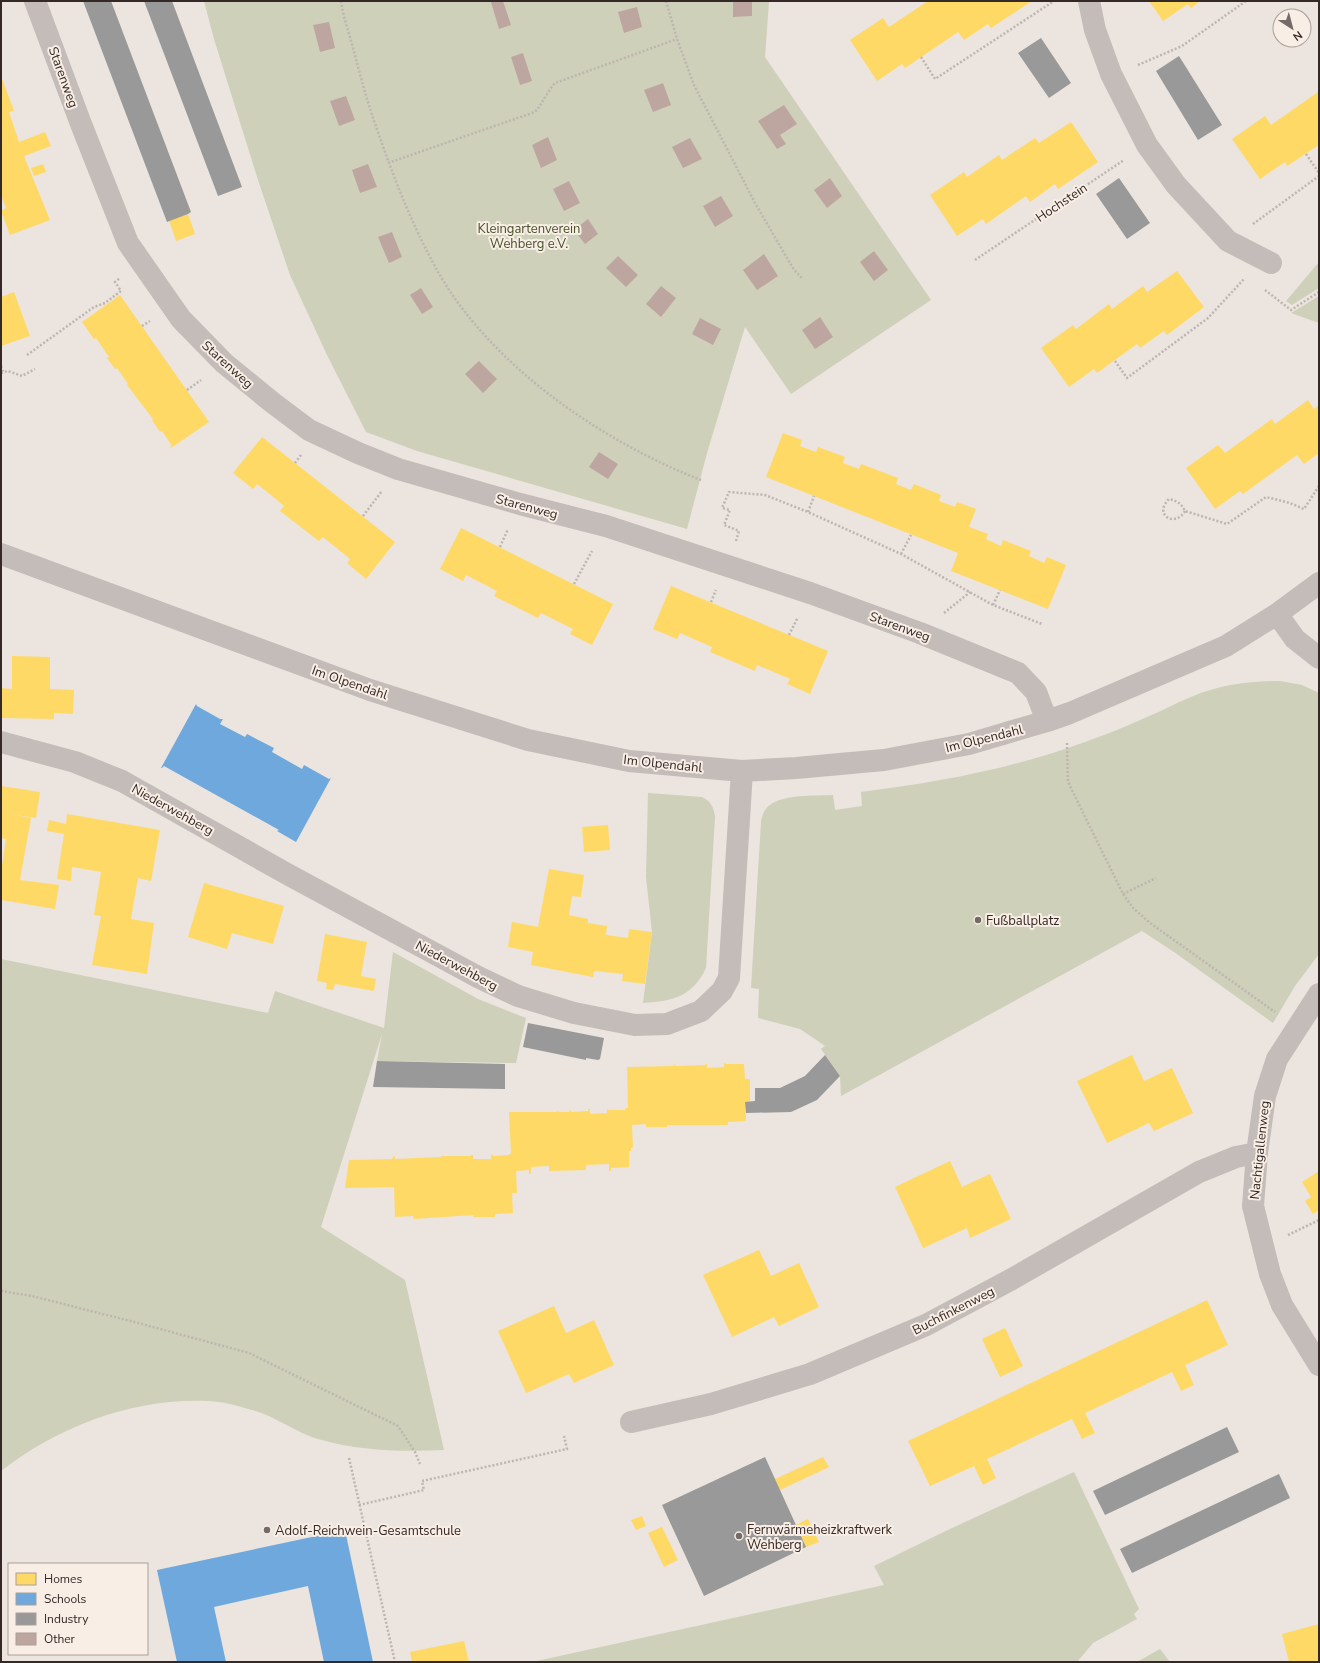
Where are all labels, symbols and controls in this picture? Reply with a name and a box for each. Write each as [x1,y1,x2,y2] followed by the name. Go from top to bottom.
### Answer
[1272,8,1312,48] north arrow
[1290,27,1305,44] text: N
[44,44,82,110] street label: Starenweg
[1032,179,1091,227] street label: Hochstein
[478,220,580,253] park label: Kleingartenverein Wehberg e.V.
[198,337,257,393] street label: Starenweg
[494,490,560,524] street label: Starenweg
[867,608,933,646] street label: Starenweg
[309,662,390,704] street label: Im Olpendahl
[944,721,1025,757] street label: Im Olpendahl
[623,751,703,777] street label: Im Olpendahl
[128,780,217,840] street label: Niederwehberg
[986,912,1059,930] place label: Fußballplatz
[973,915,983,925] marker: Fußballplatz
[412,937,501,995] street label: Niederwehberg
[1246,1100,1274,1200] street label: Nachtigallenweg
[909,1282,998,1339] street label: Buchfinkenweg
[747,1521,893,1554] place label: Fernwärmeheizkraftwerk Wehberg
[275,1522,461,1540] place label: Adolf-Reichwein-Gesamtschule
[262,1525,272,1535] marker: Adolf-Reichwein-Gesamtschule
[734,1531,744,1541] marker: Fernwärmeheizkraftwerk Wehberg
[8,1563,148,1655] legend
[44,1571,82,1587] text: Homes
[44,1591,87,1607] text: Schools
[44,1611,89,1627] text: Industry
[44,1631,76,1647] text: Other

